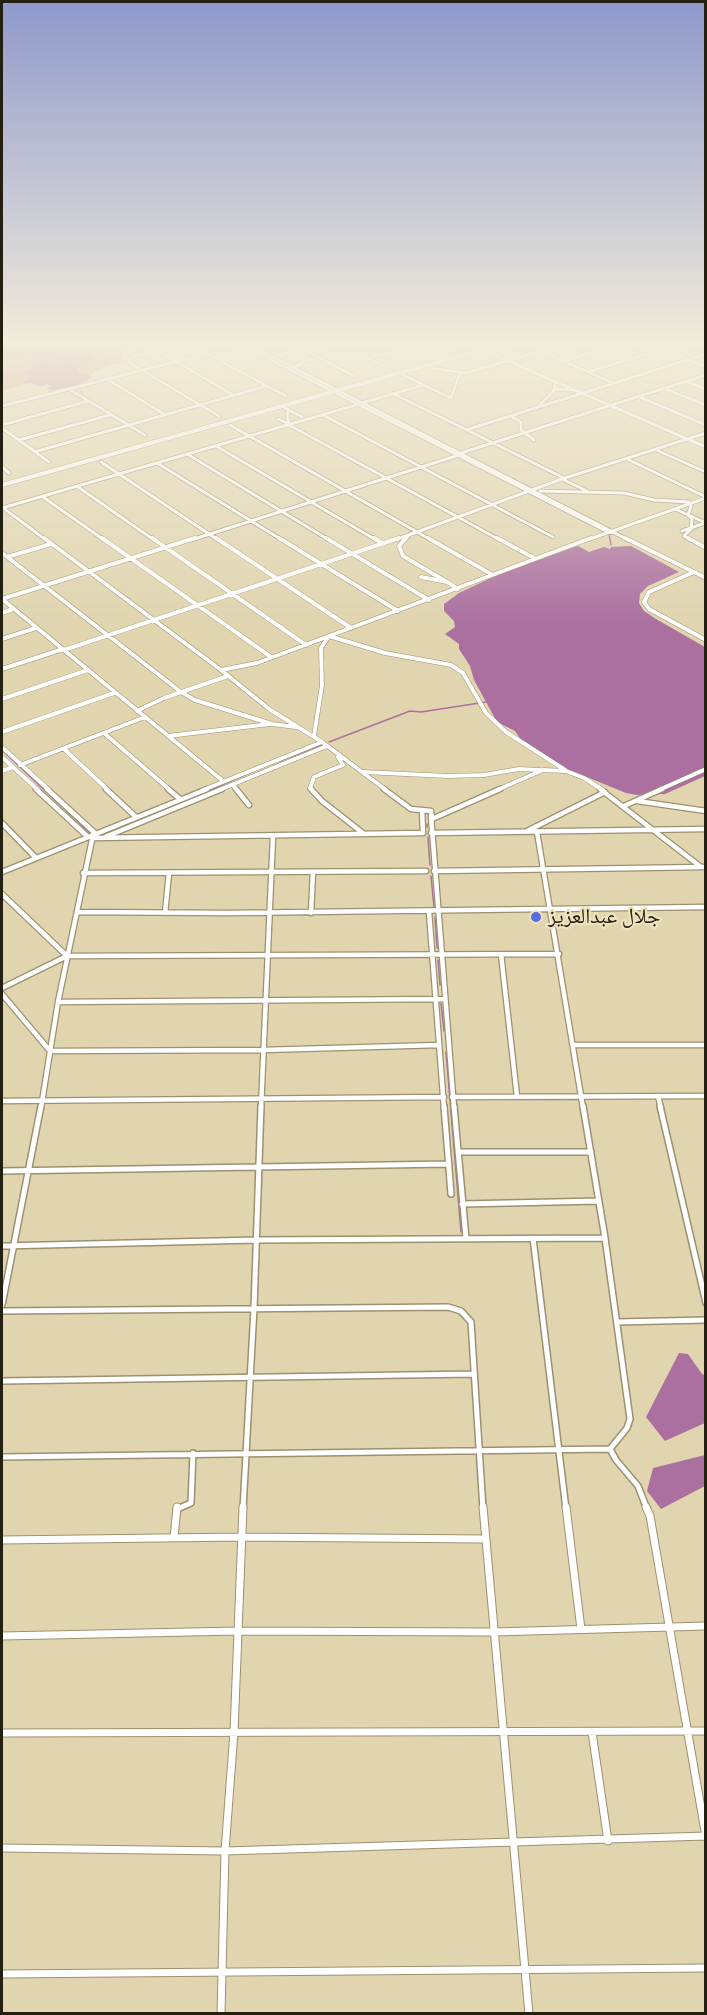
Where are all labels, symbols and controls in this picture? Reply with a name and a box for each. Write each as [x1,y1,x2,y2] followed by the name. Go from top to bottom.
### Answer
[548,904,660,930] place label: جلال عبدالعزيز
[529,910,543,924] marker: جلال عبدالعزيز

